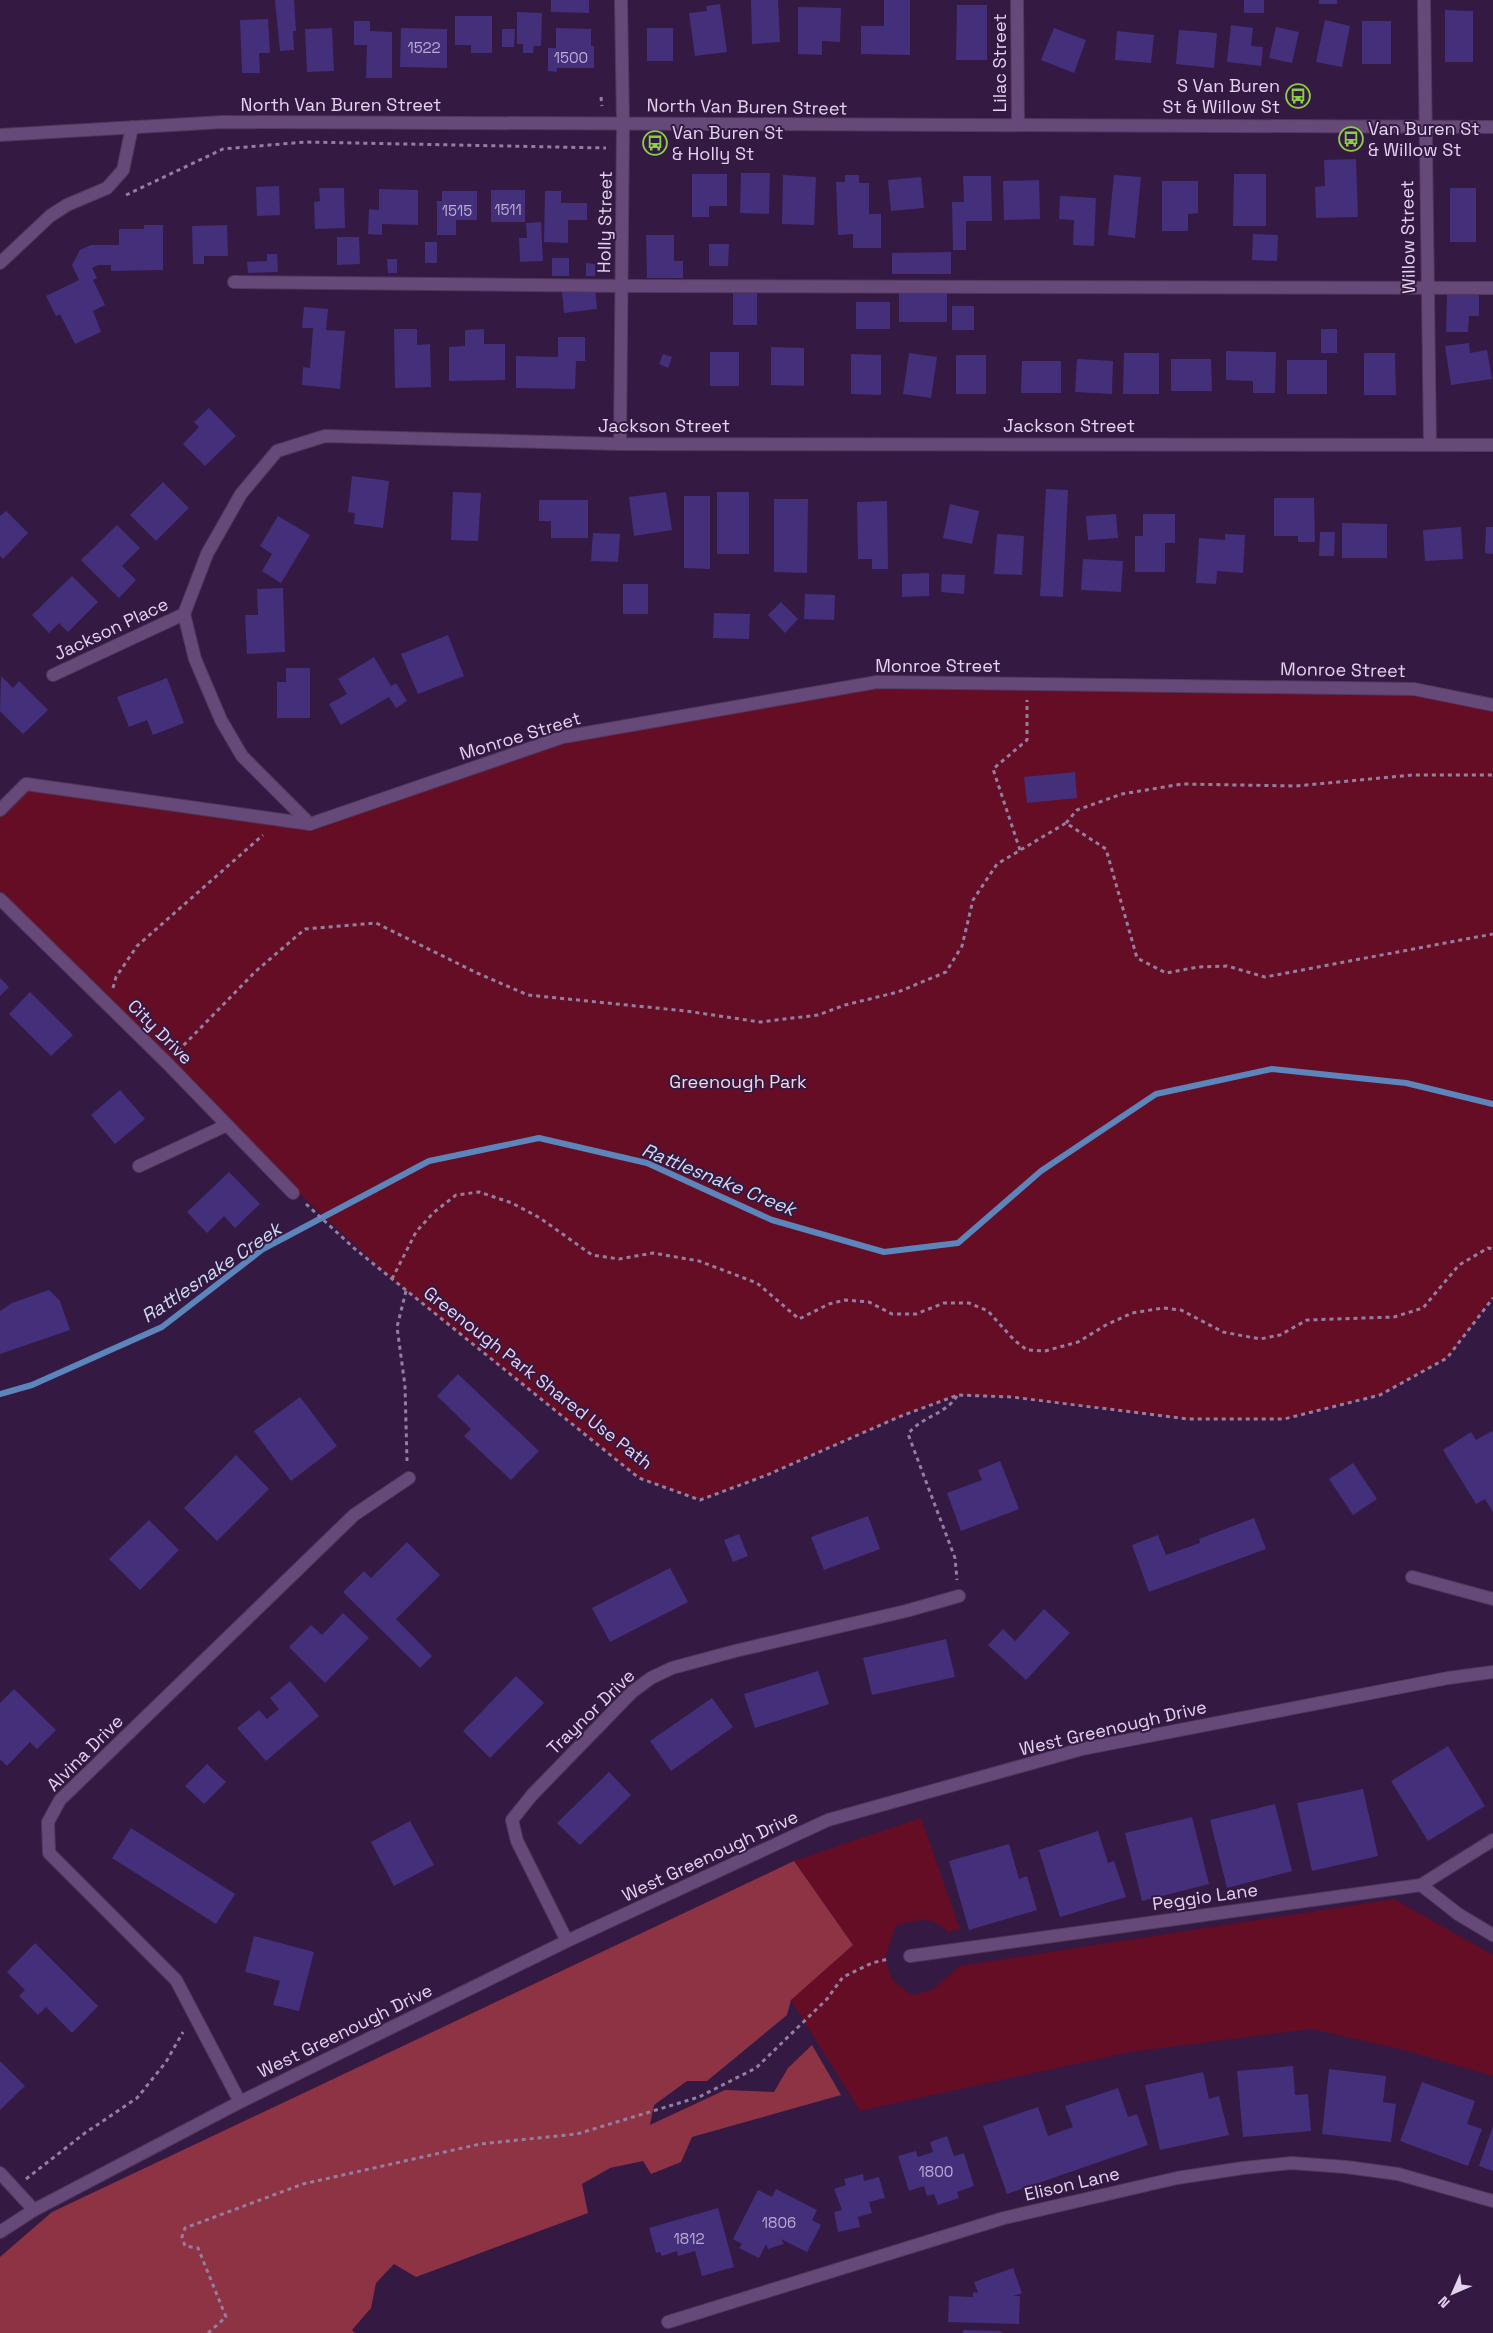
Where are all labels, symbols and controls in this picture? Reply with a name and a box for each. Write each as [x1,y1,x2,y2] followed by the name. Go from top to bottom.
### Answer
[988,13,1011,113] street label: Lilac Street
[407,38,441,57] house number: 1522
[554,48,588,67] house number: 1500
[1162,74,1280,118] place label: S Van Buren St & Willow St
[1285,83,1311,109] bus stop icon: S Van Buren St & Willow St
[241,93,441,116] street label: North Van Buren Street
[646,93,848,120] street label: North Van Buren Street
[1368,117,1480,161] place label: Van Buren St & Willow St
[672,121,784,165] place label: Van Buren St & Holly St
[1338,126,1364,152] bus stop icon: Van Buren St & Willow St
[642,130,668,156] bus stop icon: Van Buren St & Holly St
[592,171,617,273] street label: Holly Street
[1395,180,1420,294] street label: Willow Street
[494,200,522,219] house number: 1511
[442,201,472,220] house number: 1515
[598,414,730,437] street label: Jackson Street
[1003,414,1135,437] street label: Jackson Street
[50,592,172,665] street label: Jackson Place
[875,654,1001,677] street label: Monroe Street
[1280,657,1406,682] street label: Monroe Street
[456,706,583,765] street label: Monroe Street
[123,994,198,1069] street label: City Drive
[669,1070,807,1093] park label: Greenough Park
[638,1137,802,1223] water label: Rattlesnake Creek
[136,1215,288,1329] water label: Rattlesnake Creek
[419,1281,657,1474] street label: Greenough Park Shared Use Path
[542,1664,639,1759] street label: Traynor Drive
[1017,1695,1209,1760] street label: West Greenough Drive
[42,1710,128,1796] street label: Alvina Drive
[618,1805,801,1906] street label: West Greenough Drive
[1151,1878,1259,1915] street label: Peggio Lane
[254,1978,436,2083] street label: West Greenough Drive
[1022,2161,1122,2206] street label: Elison Lane
[919,2162,953,2181] house number: 1800
[762,2213,796,2232] house number: 1806
[674,2229,704,2248] house number: 1812
[1428,2268,1478,2318] north arrow
[1434,2293,1453,2312] text: N

